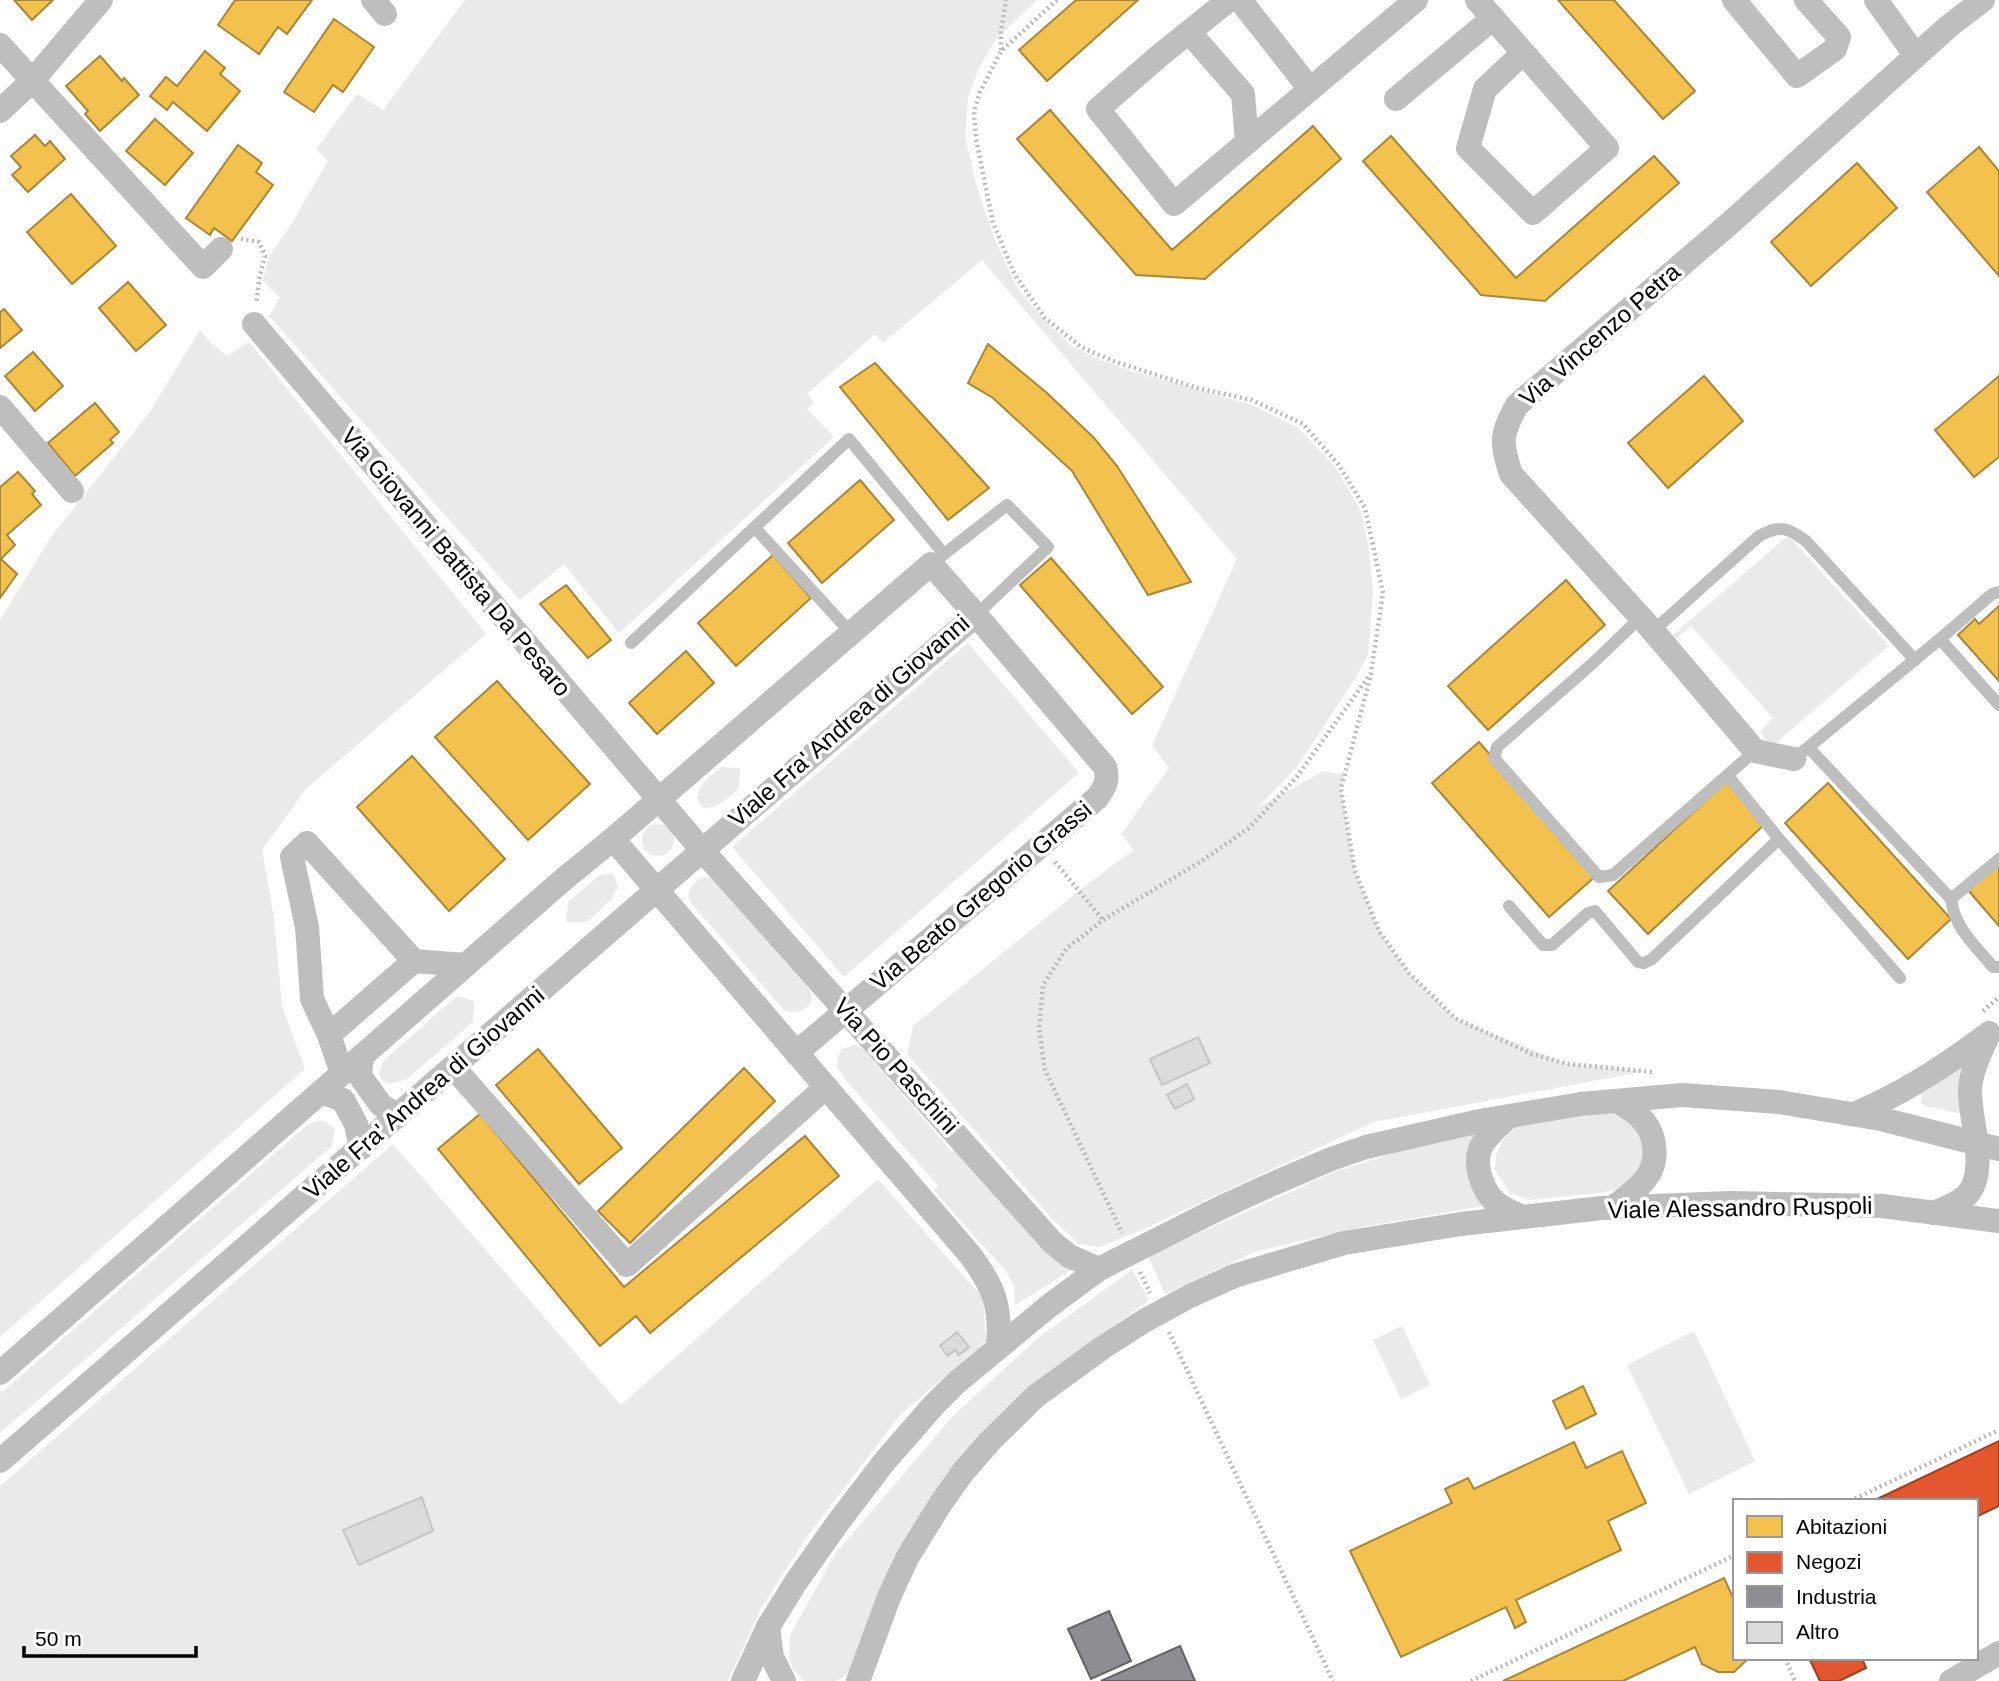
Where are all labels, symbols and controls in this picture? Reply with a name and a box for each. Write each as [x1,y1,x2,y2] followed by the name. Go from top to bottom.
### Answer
[1514,257,1686,411] street label: Via Vincenzo Petra
[336,422,577,702] street label: Via Giovanni Battista Da Pesaro
[723,609,974,832] street label: Viale Fra' Andrea di Giovanni
[865,795,1096,996] street label: Via Beato Gregorio Grassi
[298,981,549,1204] street label: Viale Fra' Andrea di Giovanni
[828,992,964,1139] street label: Via Pio Paschini
[1607,1192,1873,1223] street label: Viale Alessandro Ruspoli
[1733,1499,1978,1660] legend
[1796,1515,1887,1538] text: Abitazioni
[1796,1550,1861,1573] text: Negozi
[1796,1585,1877,1608] text: Industria
[24,1614,196,1658] scale bar
[1796,1620,1839,1643] text: Altro
[35,1627,82,1650] text: 50 m

